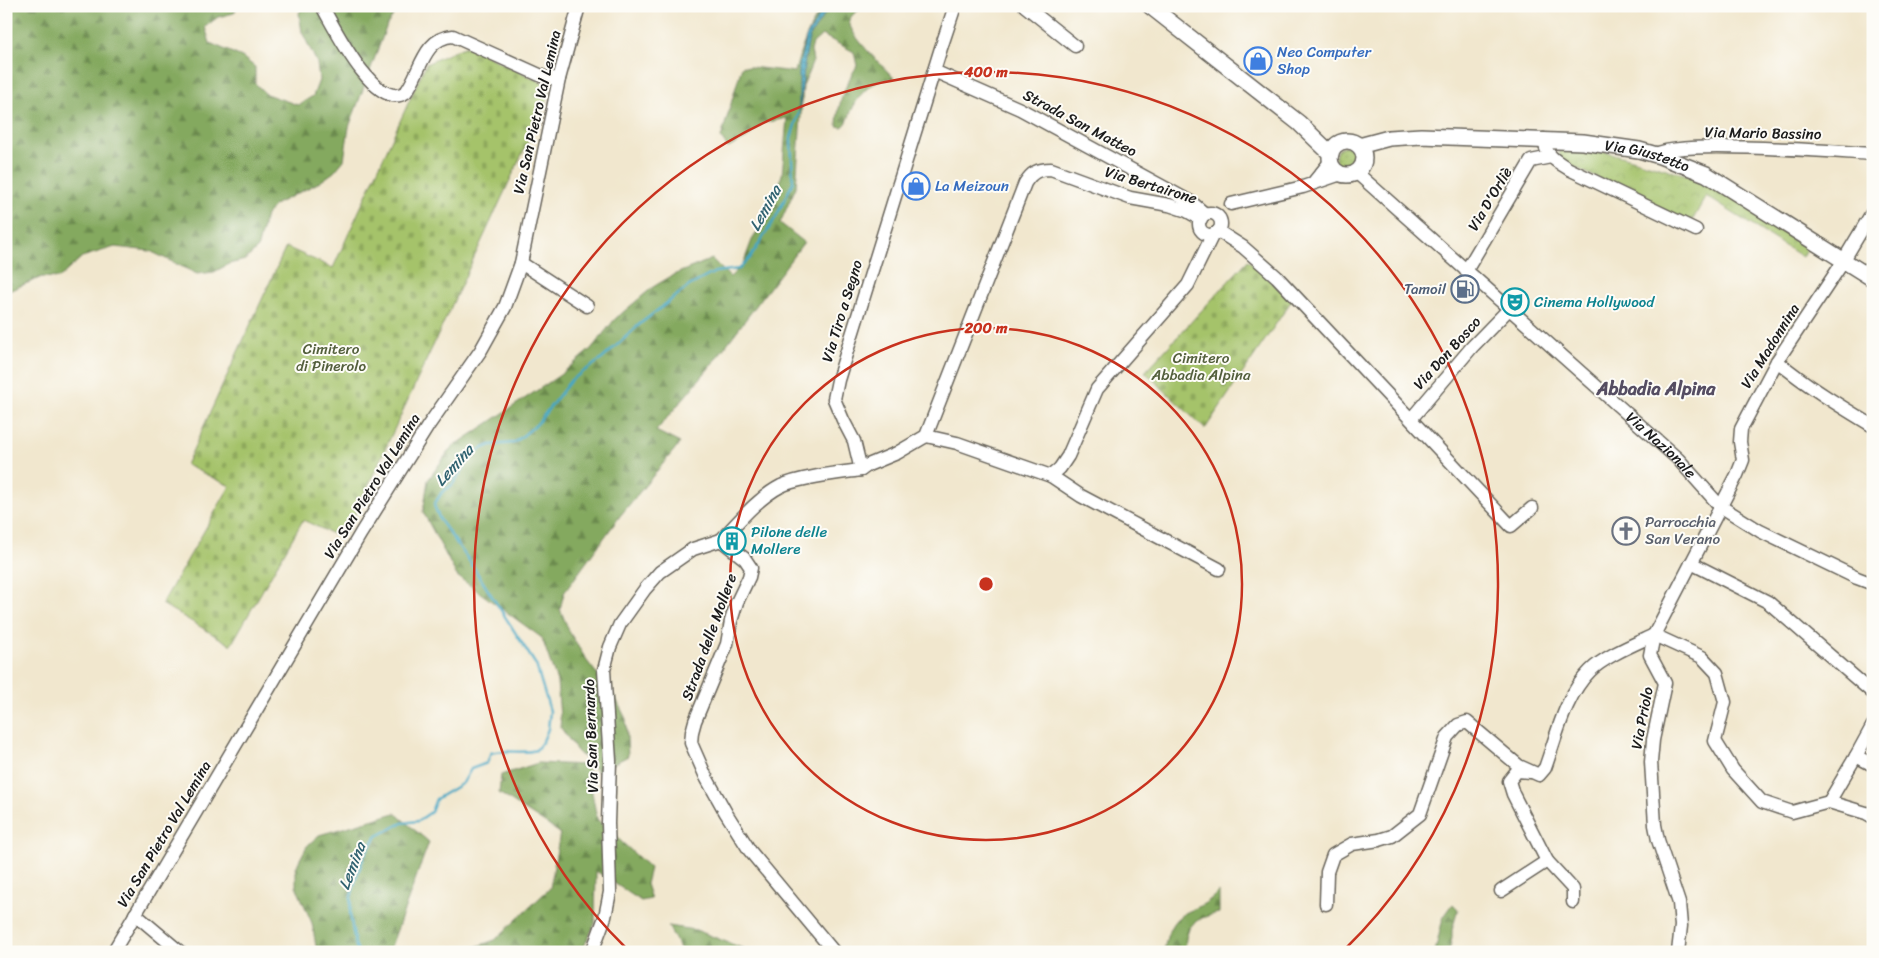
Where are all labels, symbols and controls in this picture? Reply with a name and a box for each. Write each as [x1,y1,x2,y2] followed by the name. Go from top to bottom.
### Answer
[506,27,569,196] street label: Via San Pietro Val Lemina
[1277,39,1372,82] place label: Neo Computer Shop
[1243,46,1273,76] shop icon: Neo Computer Shop
[963,59,1008,85] text: 400 m
[1018,82,1142,164] street label: Strada San Matteo
[1704,119,1822,147] street label: Via Mario Bassino
[1603,132,1694,180] street label: Via Giustetto
[1102,159,1201,211] street label: Via Bertairone
[1461,162,1520,236] street label: Via D'Orliè
[901,171,931,201] shop icon: La Meizoun
[935,173,1009,199] place label: La Meizoun
[740,178,791,236] water label: Lemina
[814,256,870,365] street label: Via Tiro a Segno
[1450,274,1480,304] fuel station icon: Tamoil
[1404,276,1447,302] place label: Tamoil
[1500,287,1530,317] theatre icon: Cinema Hollywood
[1534,289,1655,315] place label: Cinema Hollywood
[1733,298,1807,394] street label: Via Madonnina
[1407,310,1488,396] street label: Via Don Bosco
[963,315,1008,341] text: 200 m
[296,336,366,379] park label: Cimitero di Pinerolo
[1151,345,1251,388] park label: Cimitero Abbadia Alpina
[1596,373,1716,405] district label: Abbadia Alpina
[1620,405,1703,485] street label: Via Nazionale
[317,408,428,564] street label: Via San Pietro Val Lemina
[427,436,482,493] water label: Lemina
[1645,509,1720,552] place label: Parrocchia San Verano
[1611,516,1641,546] church icon: Parrocchia San Verano
[751,519,828,562] place label: Pilone delle Mollere
[717,526,747,556] building icon: Pilone delle Mollere
[674,569,744,704] street label: Strada delle Mollere
[977,575,995,593] centre of rings
[576,678,606,793] street label: Via San Bernardo
[1623,684,1661,751] street label: Via Priolo
[110,755,219,912] street label: Via San Pietro Val Lemina
[330,836,375,894] water label: Lemina

